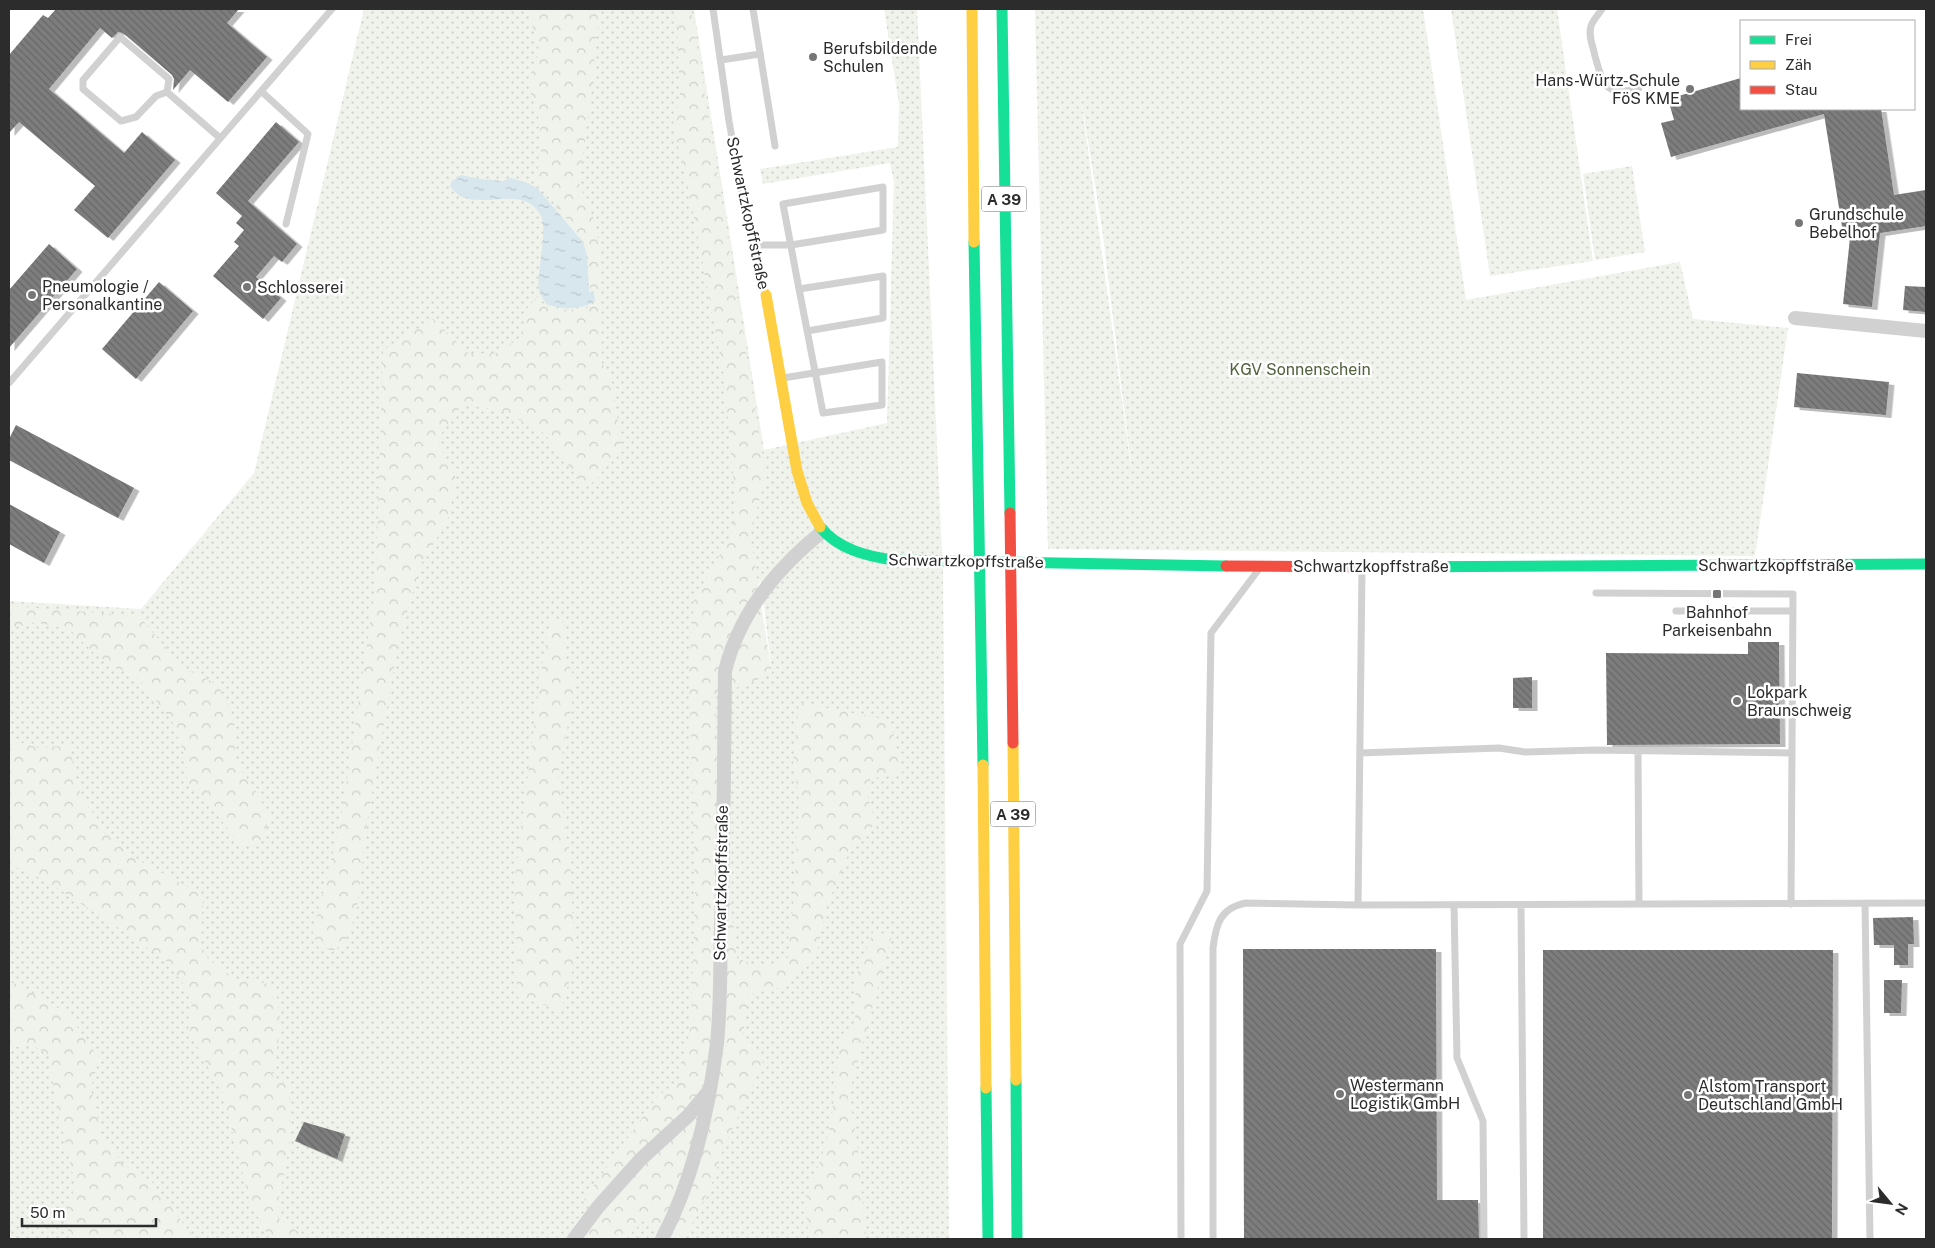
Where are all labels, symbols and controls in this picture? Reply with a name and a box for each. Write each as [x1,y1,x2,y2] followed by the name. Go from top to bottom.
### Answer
[1740,20,1915,110] legend
[1785,31,1812,48] text: Frei
[823,39,937,76] place label: Berufsbildende Schulen
[807,51,819,63] marker: Berufsbildende Schulen
[1785,56,1812,73] text: Zäh
[1535,71,1680,108] place label: Hans-Würtz-Schule FöS KME
[1785,81,1818,98] text: Stau
[1684,83,1696,95] marker: Hans-Würtz-Schule FöS KME
[723,135,773,291] street label: Schwartzkopffstraße
[982,186,1026,212] road number: A 39
[1809,205,1904,242] place label: Grundschule Bebelhof
[1793,217,1805,229] marker: Grundschule Bebelhof
[42,277,162,314] place label: Pneumologie / Personalkantine
[257,278,343,297] place label: Schlosserei
[241,281,253,293] marker: Schlosserei
[26,289,38,301] marker: Pneumologie / Personalkantine
[1229,360,1371,379] park label: KGV Sonnenschein
[888,550,1044,572] street label: Schwartzkopffstraße
[1698,556,1854,575] street label: Schwartzkopffstraße
[1293,557,1449,576] street label: Schwartzkopffstraße
[1711,588,1723,600] marker: Bahnhof Parkeisenbahn
[1662,603,1772,640] place label: Bahnhof Parkeisenbahn
[1747,683,1852,720] place label: Lokpark Braunschweig
[1731,695,1743,707] marker: Lokpark Braunschweig
[990,802,1036,826] road number: A 39
[710,805,732,961] street label: Schwartzkopffstraße
[1350,1076,1460,1113] place label: Westermann Logistik GmbH
[1698,1077,1843,1114] place label: Alstom Transport Deutschland GmbH
[1334,1088,1346,1100] marker: Westermann Logistik GmbH
[1682,1089,1694,1101] marker: Alstom Transport Deutschland GmbH
[1865,1178,1915,1228] north arrow
[22,1196,156,1228] scale bar
[1892,1201,1911,1218] text: N
[30,1204,65,1221] text: 50 m

